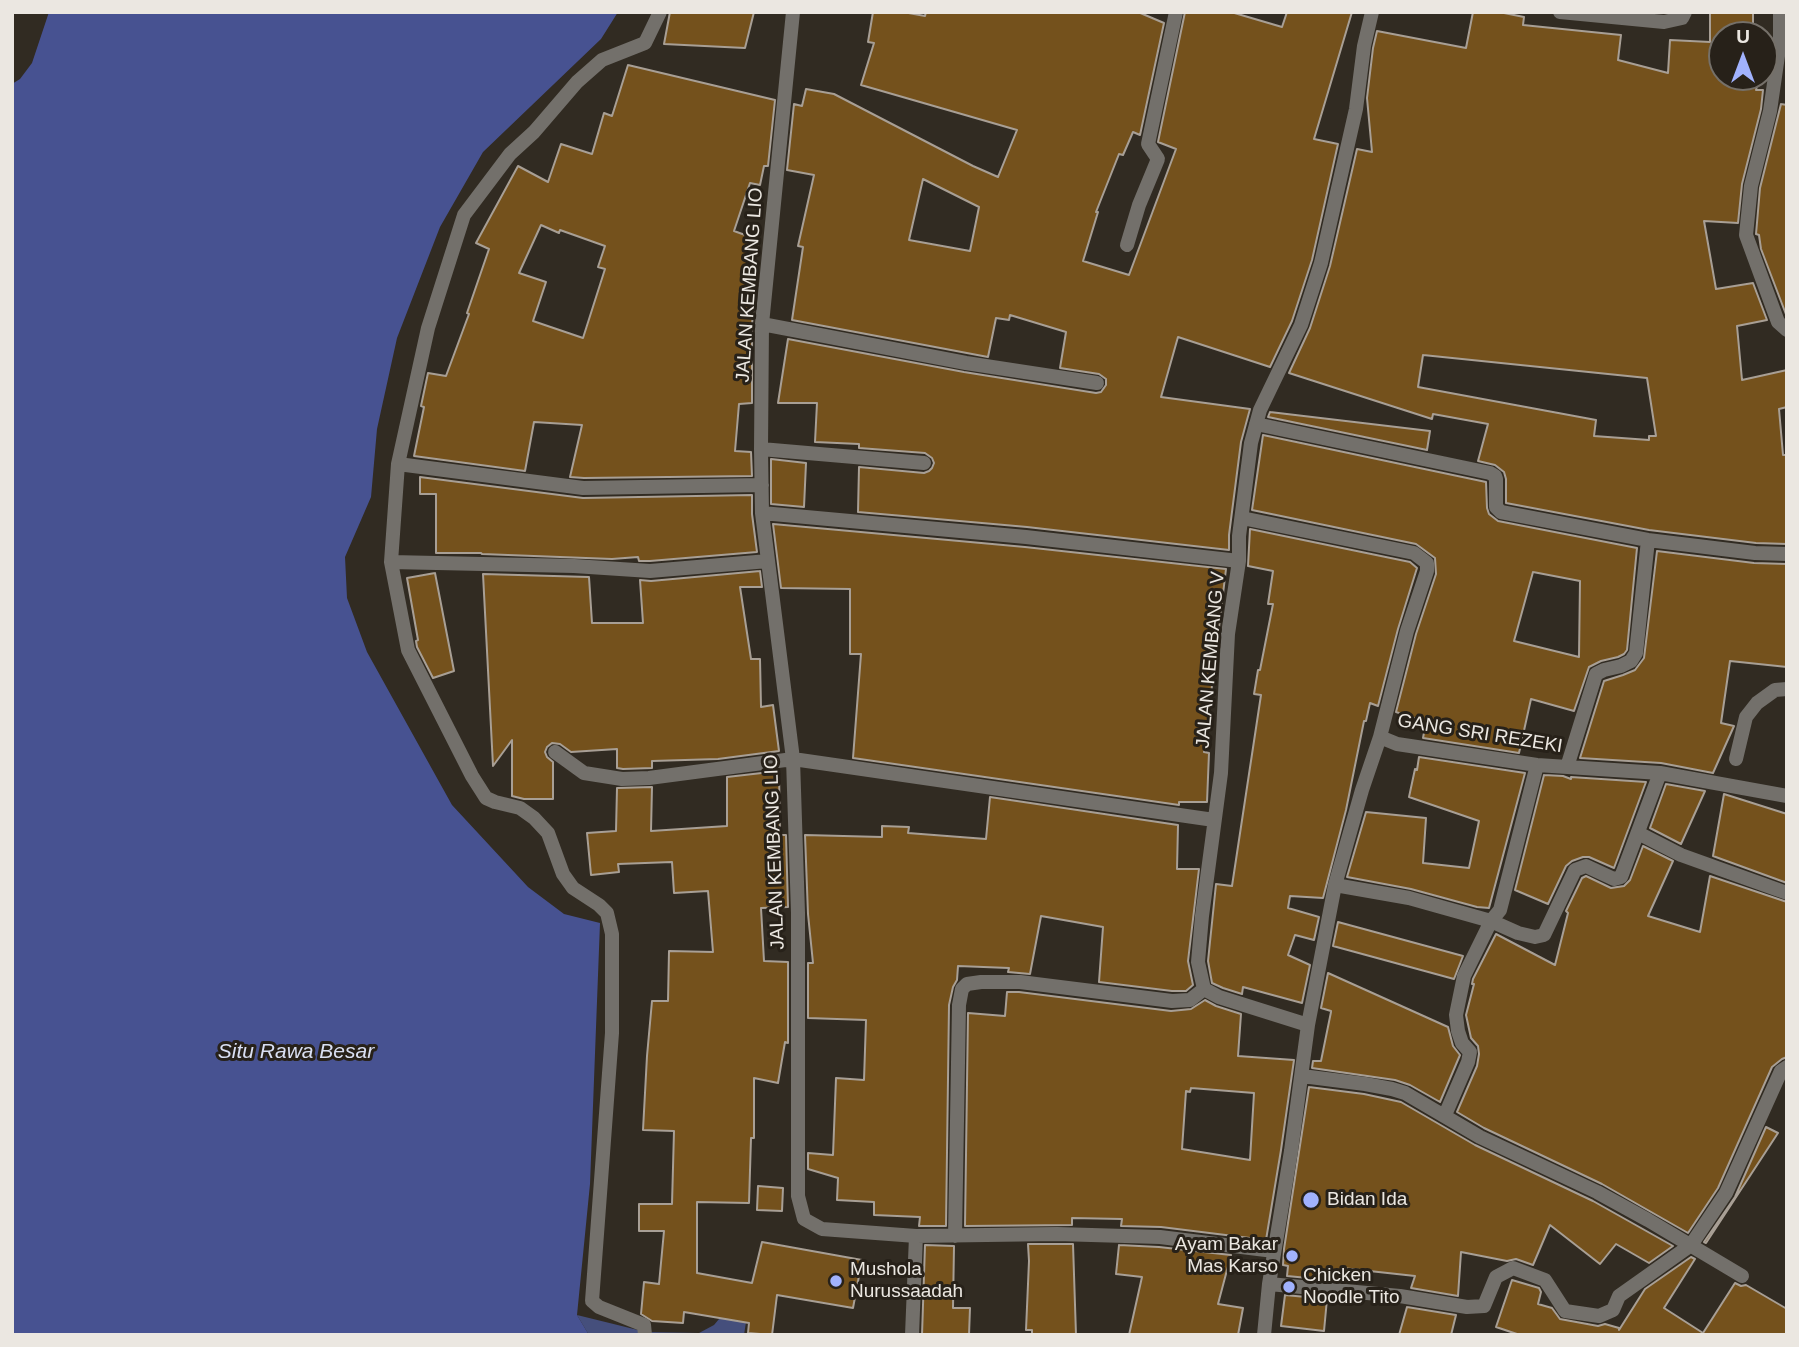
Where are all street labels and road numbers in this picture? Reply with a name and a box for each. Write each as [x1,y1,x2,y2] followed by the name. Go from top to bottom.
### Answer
[732,187,768,383] street label: JALAN KEMBANG LIO
[1192,571,1230,749] street label: JALAN KEMBANG V
[1396,710,1564,758] street label: GANG SRI REZEKI
[760,754,790,950] street label: JALAN KEMBANG LIO

